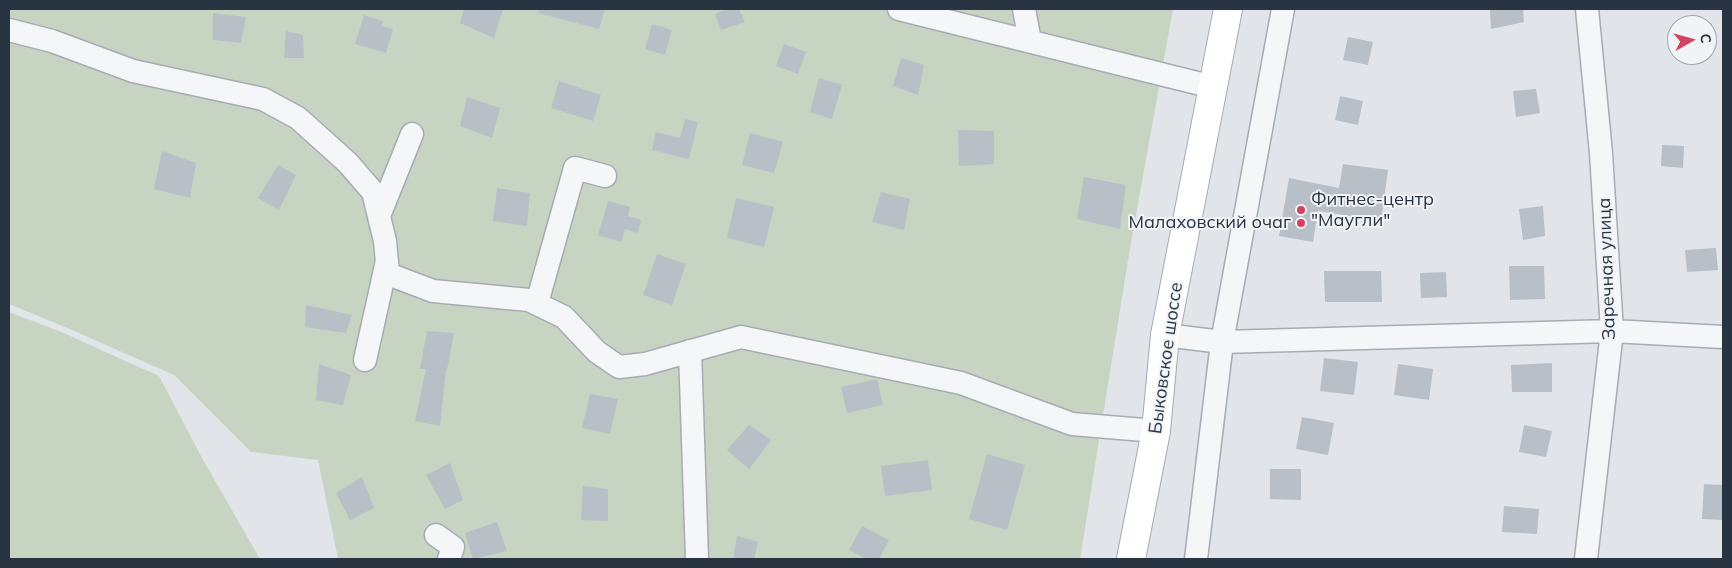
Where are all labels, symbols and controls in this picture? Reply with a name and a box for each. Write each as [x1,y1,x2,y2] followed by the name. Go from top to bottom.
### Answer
[1667,15,1717,65] north arrow
[1696,32,1715,44] text: С
[1311,189,1434,232] place label: Фитнес-центр "Маугли"
[1594,197,1620,341] street label: Заречная улица
[1295,204,1307,216] marker: Фитнес-центр "Маугли"
[1128,212,1291,234] place label: Малаховский очаг
[1295,217,1307,229] marker: Малаховский очаг
[1145,281,1187,435] street label: Быковское шоссе

